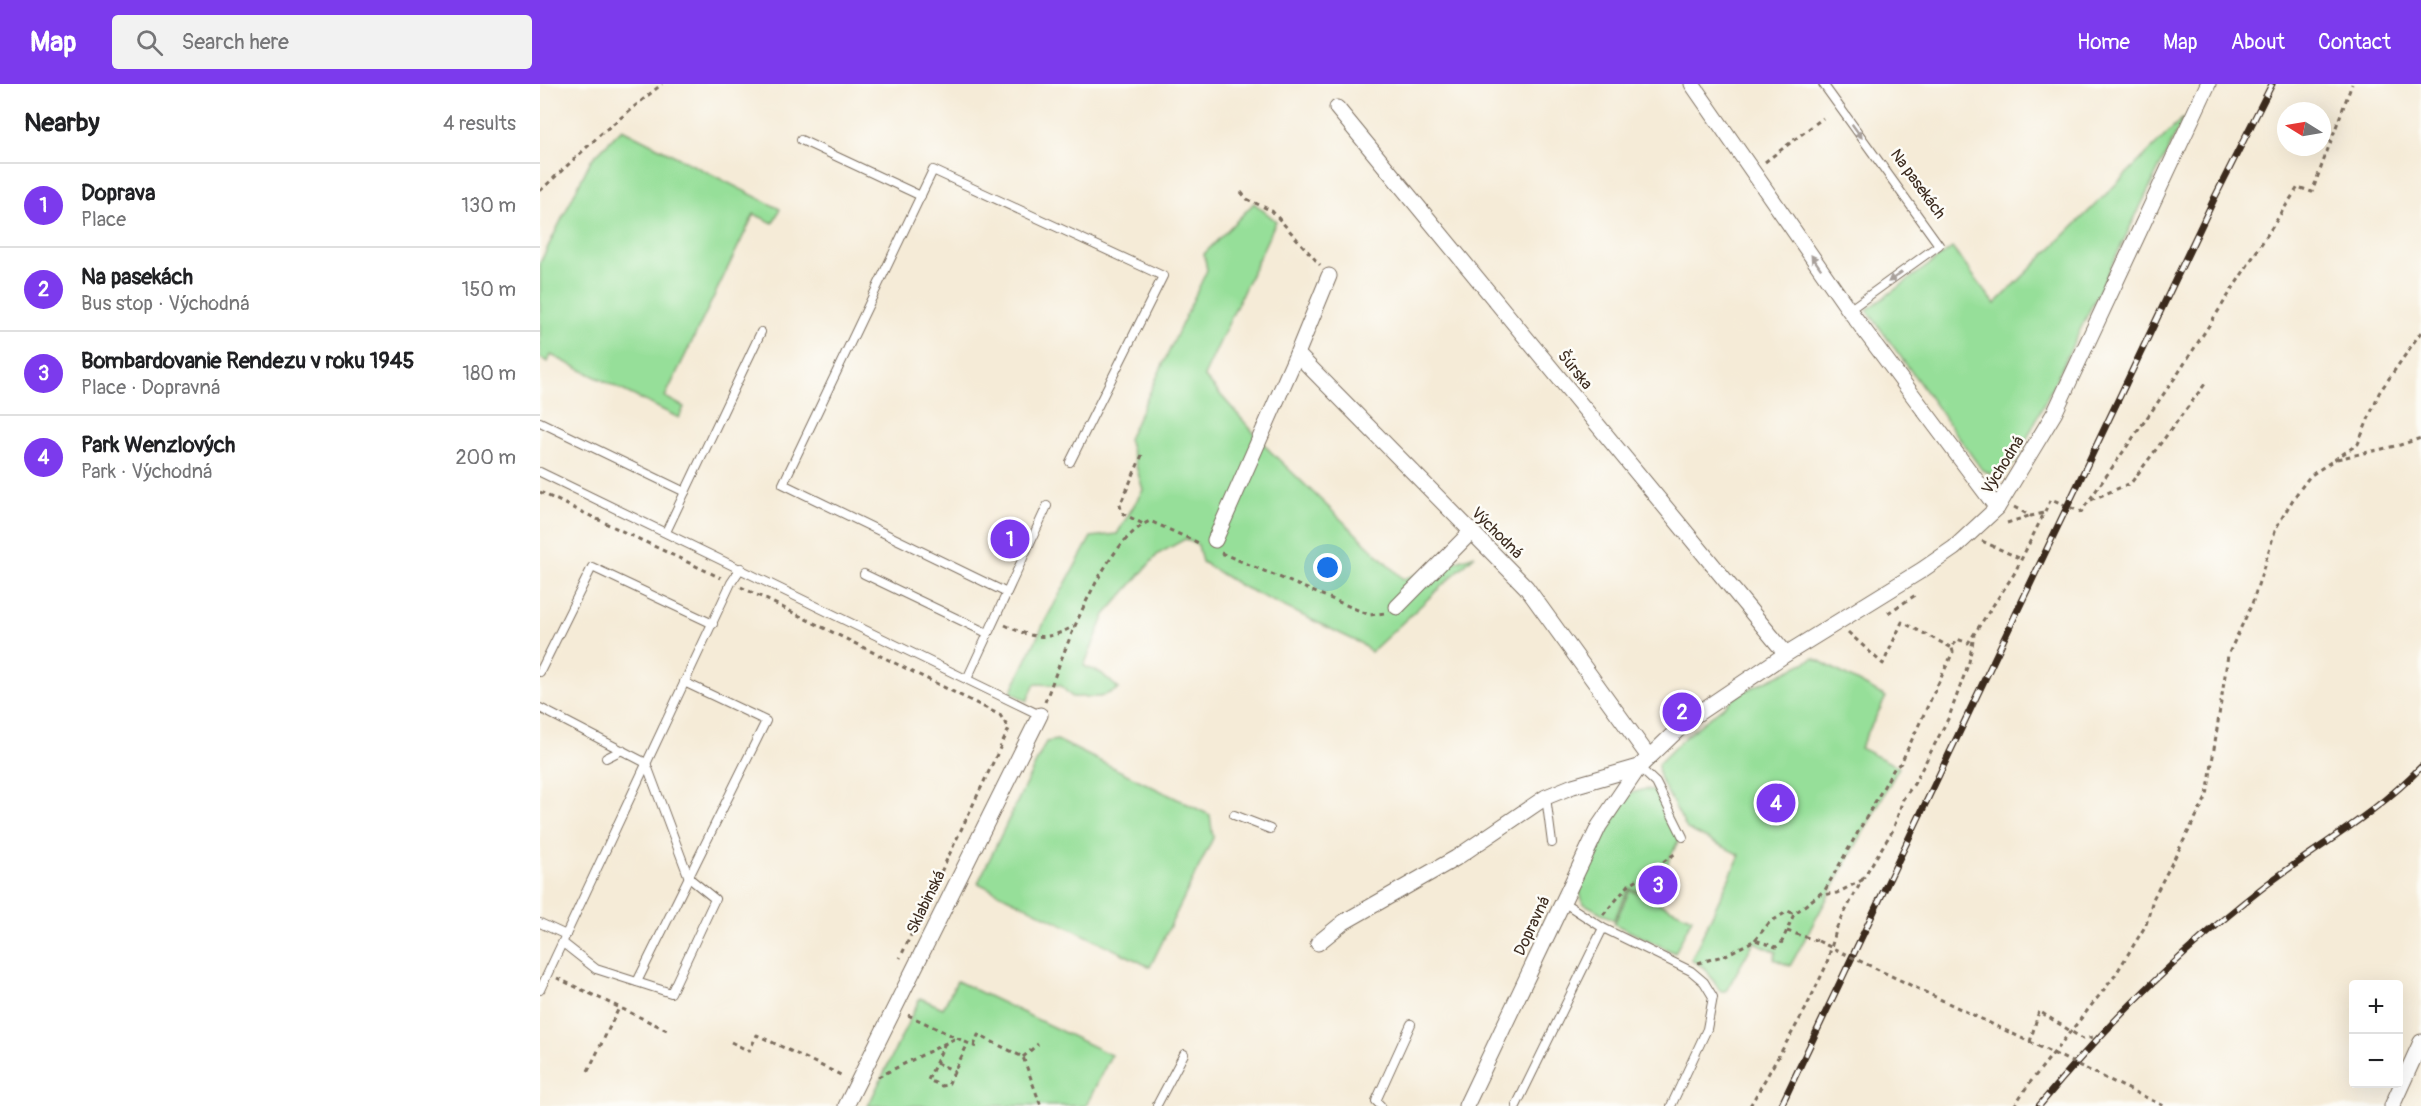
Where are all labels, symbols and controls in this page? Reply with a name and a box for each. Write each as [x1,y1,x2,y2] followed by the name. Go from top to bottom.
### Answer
[112,15,532,69] search box
[30,25,76,60] text: Map
[133,26,166,59] icon: search
[181,28,289,56] text: Search here
[2077,29,2130,56] text: Home
[2163,29,2198,56] text: Map
[2231,29,2285,56] text: About
[2318,29,2391,56] text: Contact
[2277,102,2331,156] north arrow
[24,107,100,139] text: Nearby
[443,111,516,136] text: 4 results
[1851,123,1863,139] one-way arrow
[1886,145,1950,223] street label: Na pasekách
[81,179,155,207] text: Doprava
[40,193,47,218] text: 1
[461,193,516,218] text: 130 m
[81,207,126,232] text: Place
[1810,254,1822,270] one-way arrow
[81,263,193,291] text: Na pasekách
[1887,271,1903,283] one-way arrow
[38,277,49,302] text: 2
[462,277,516,302] text: 150 m
[81,291,249,316] text: Bus stop · Východná
[1553,346,1598,394] street label: Šúrska
[81,347,414,375] text: Bombardovanie Rendezu v roku 1945
[38,361,49,386] text: 3
[462,361,516,386] text: 180 m
[81,375,220,400] text: Place · Dopravná
[81,431,235,459] text: Park Wenzlových
[1977,432,2029,498] street label: Východná
[38,445,49,470] text: 4
[455,445,516,470] text: 200 m
[81,459,212,484] text: Park · Východná
[1467,503,1527,563] street label: Východná
[990,516,1030,562] pin: 1
[1313,553,1342,582] your location
[1662,690,1702,734] pin: 2
[1756,780,1796,826] pin: 4
[1638,862,1678,908] pin: 3
[902,867,950,937] street label: Sklabinská
[1510,893,1554,959] street label: Dopravná
[2349,980,2403,1088] map controls
[2349,980,2403,1034] button: +
[2349,1034,2403,1088] button: −

